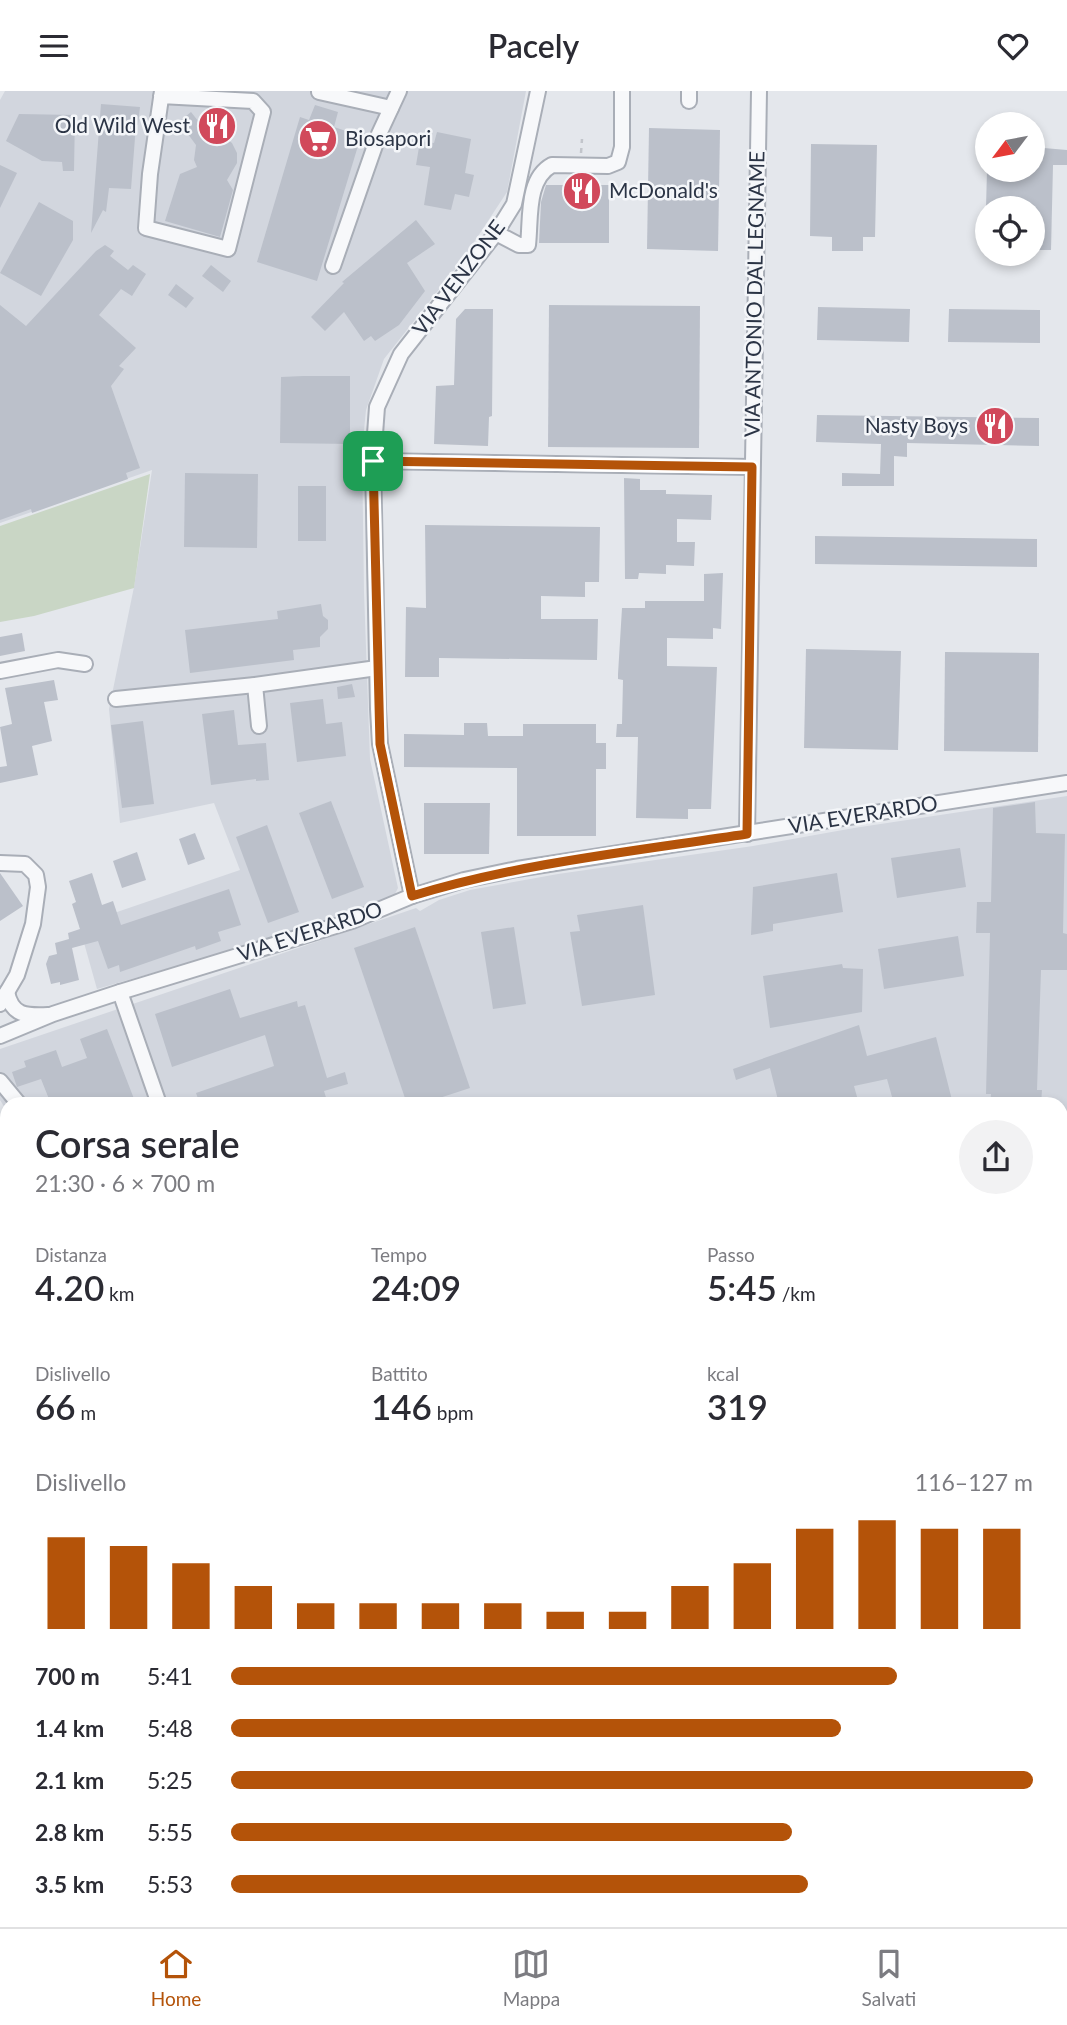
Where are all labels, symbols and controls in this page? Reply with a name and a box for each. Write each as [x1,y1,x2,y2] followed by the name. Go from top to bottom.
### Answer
[488,26,579,65] text: Pacely
[35,27,73,65] icon: menu
[994,27,1032,65] icon: heart
[196,105,238,147] restaurant icon: Old Wild West
[55,112,190,137] place label: Old Wild West
[975,112,1045,182] north arrow
[975,112,1045,266] map controls
[297,118,339,160] supermarket icon: Biosapori
[345,125,431,150] place label: Biosapori
[739,151,768,437] street label: VIA ANTONIO DAL LEGNAME
[561,170,603,212] restaurant icon: McDonald's
[609,177,718,202] place label: McDonald's
[975,196,1045,266] button: locate
[406,215,509,340] street label: VIA VENZONE
[974,405,1016,447] restaurant icon: Nasty Boys
[865,412,968,437] place label: Nasty Boys
[343,431,403,491] pin
[354,442,392,480] icon: arrive
[786,789,939,838] street label: VIA EVERARDO
[234,895,385,966] street label: VIA EVERARDO
[35,1120,240,1166] text: Corsa serale
[959,1120,1033,1194] button: share
[35,1169,215,1197] text: 21:30 · 6 × 700 m
[35,1243,107,1266] text: Distanza
[371,1243,427,1266] text: Tempo
[707,1243,755,1266] text: Passo
[35,1266,104,1308] text: 4.20
[371,1266,461,1308] text: 24:09
[707,1266,777,1308] text: 5:45
[104,1282,134,1305] text: km
[777,1282,816,1305] text: /km
[35,1362,110,1385] text: Dislivello
[371,1362,428,1385] text: Battito
[707,1362,739,1385] text: kcal
[35,1385,76,1427] text: 66
[371,1385,432,1427] text: 146
[707,1385,768,1427] text: 319
[76,1401,96,1424] text: m
[432,1401,474,1424] text: bpm
[35,1468,126,1496] text: Dislivello
[915,1468,1033,1496] text: 116–127 m
[35,1662,100,1690] text: 700 m
[147,1662,193,1690] text: 5:41
[35,1714,104,1742] text: 1.4 km
[147,1714,193,1742] text: 5:48
[35,1766,104,1794] text: 2.1 km
[147,1766,193,1794] text: 5:25
[35,1818,104,1846] text: 2.8 km
[147,1818,193,1846] text: 5:55
[35,1870,104,1898] text: 3.5 km
[147,1870,193,1898] text: 5:53
[151,1945,201,2010] tab: Home
[503,1945,560,2010] tab: Mappa
[862,1945,916,2010] tab: Salvati

